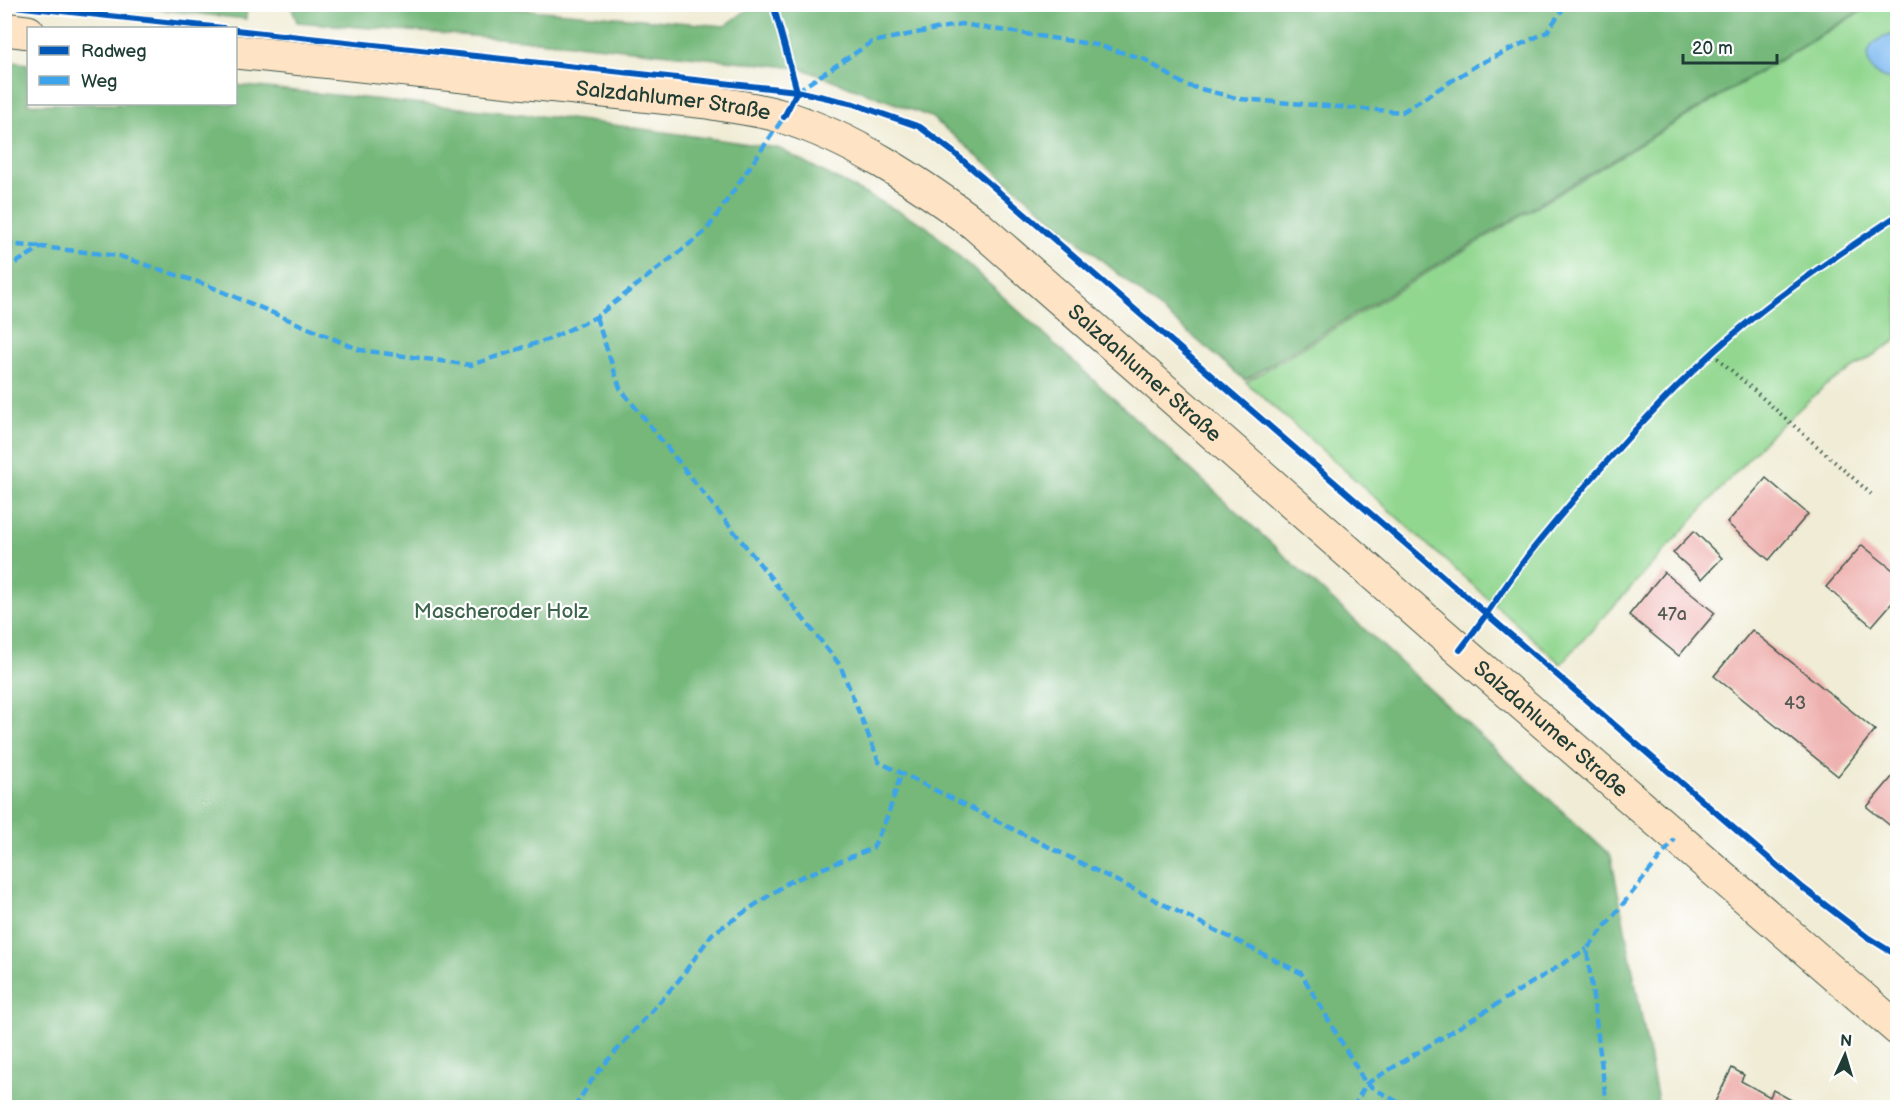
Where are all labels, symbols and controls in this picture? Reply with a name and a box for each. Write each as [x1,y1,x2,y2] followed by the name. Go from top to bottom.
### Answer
[27,27,237,105] legend
[1683,27,1778,65] scale bar
[1692,38,1733,59] text: 20 m
[81,41,147,62] text: Radweg
[81,71,117,92] text: Weg
[575,76,773,125] street label: Salzdahlumer Straße
[1063,299,1227,447] street label: Salzdahlumer Straße
[414,599,589,624] park label: Mascheroder Holz
[1657,604,1687,625] house number: 47a
[1469,655,1633,802] street label: Salzdahlumer Straße
[1784,693,1806,714] house number: 43
[1815,1025,1875,1085] north arrow
[1839,1032,1853,1051] text: N

